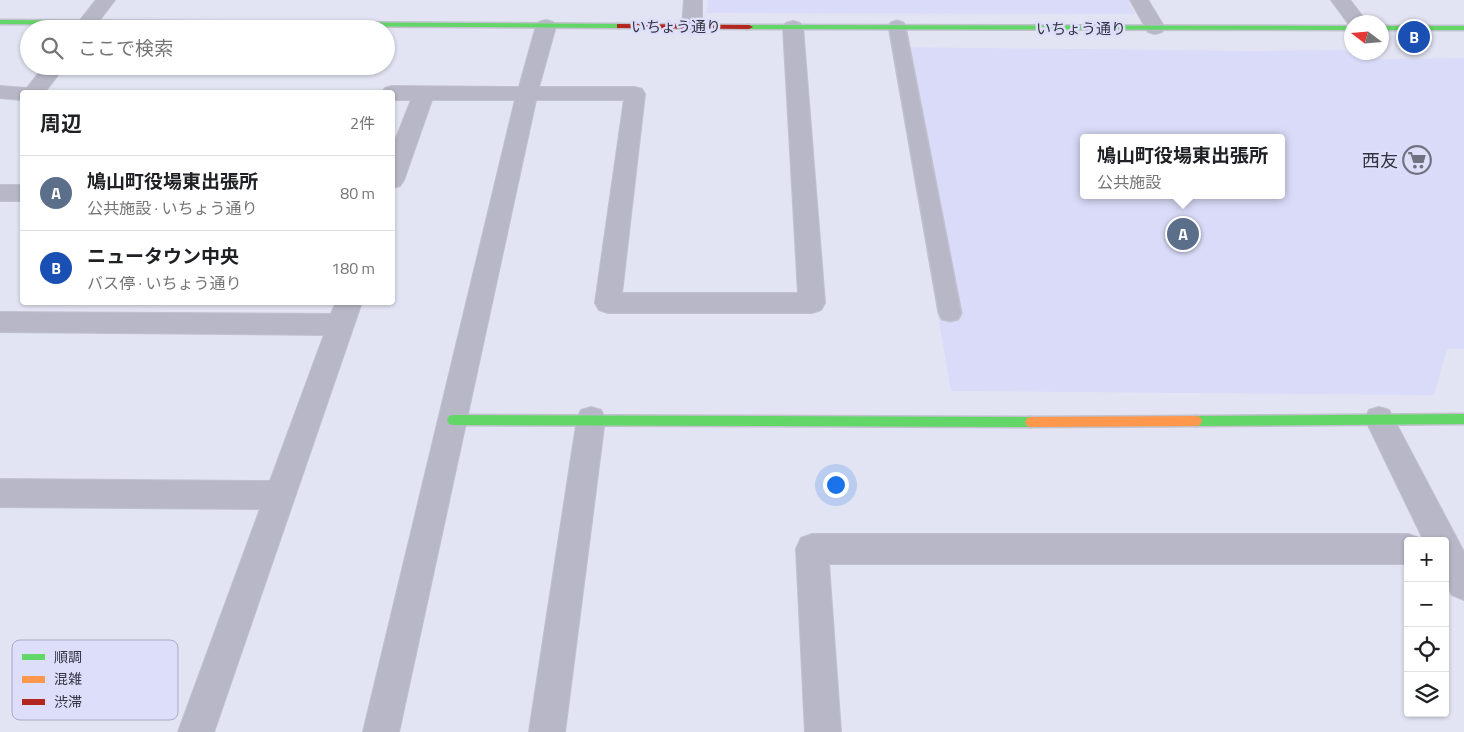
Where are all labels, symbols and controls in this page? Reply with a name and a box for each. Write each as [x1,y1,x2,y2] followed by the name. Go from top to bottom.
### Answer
[631,15,721,38] street label: いちょう通り
[1344,15,1389,60] north arrow
[1036,17,1126,40] street label: いちょう通り
[1398,18,1430,56] pin: B
[20,20,395,75] search box
[78,33,173,62] text: ここで検索
[38,34,66,62] icon: search
[40,107,82,139] text: 周辺
[350,111,375,135] text: 2件
[1080,134,1285,199] popup
[1097,140,1268,169] text: 鳩山町役場東出張所
[1402,145,1432,175] supermarket icon: 西友
[1362,147,1398,174] place label: 西友
[87,166,258,195] text: 鳩山町役場東出張所
[1097,170,1161,194] text: 公共施設
[51,181,61,205] text: A
[340,181,375,205] text: 80 m
[87,196,258,220] text: 公共施設 · いちょう通り
[1167,215,1199,253] pin: A
[87,241,239,270] text: ニュータウン中央
[51,256,61,280] text: B
[331,256,375,280] text: 180 m
[87,271,242,295] text: バス停 · いちょう通り
[823,472,849,498] your location
[1404,537,1449,717] map controls
[1404,537,1449,582] button: +
[1404,582,1449,627] button: −
[1404,627,1449,672] button: locate
[12,640,178,720] legend
[54,646,82,667] text: 順調
[54,668,82,689] text: 混雑
[1404,672,1449,717] button: layers
[54,691,82,712] text: 渋滞

